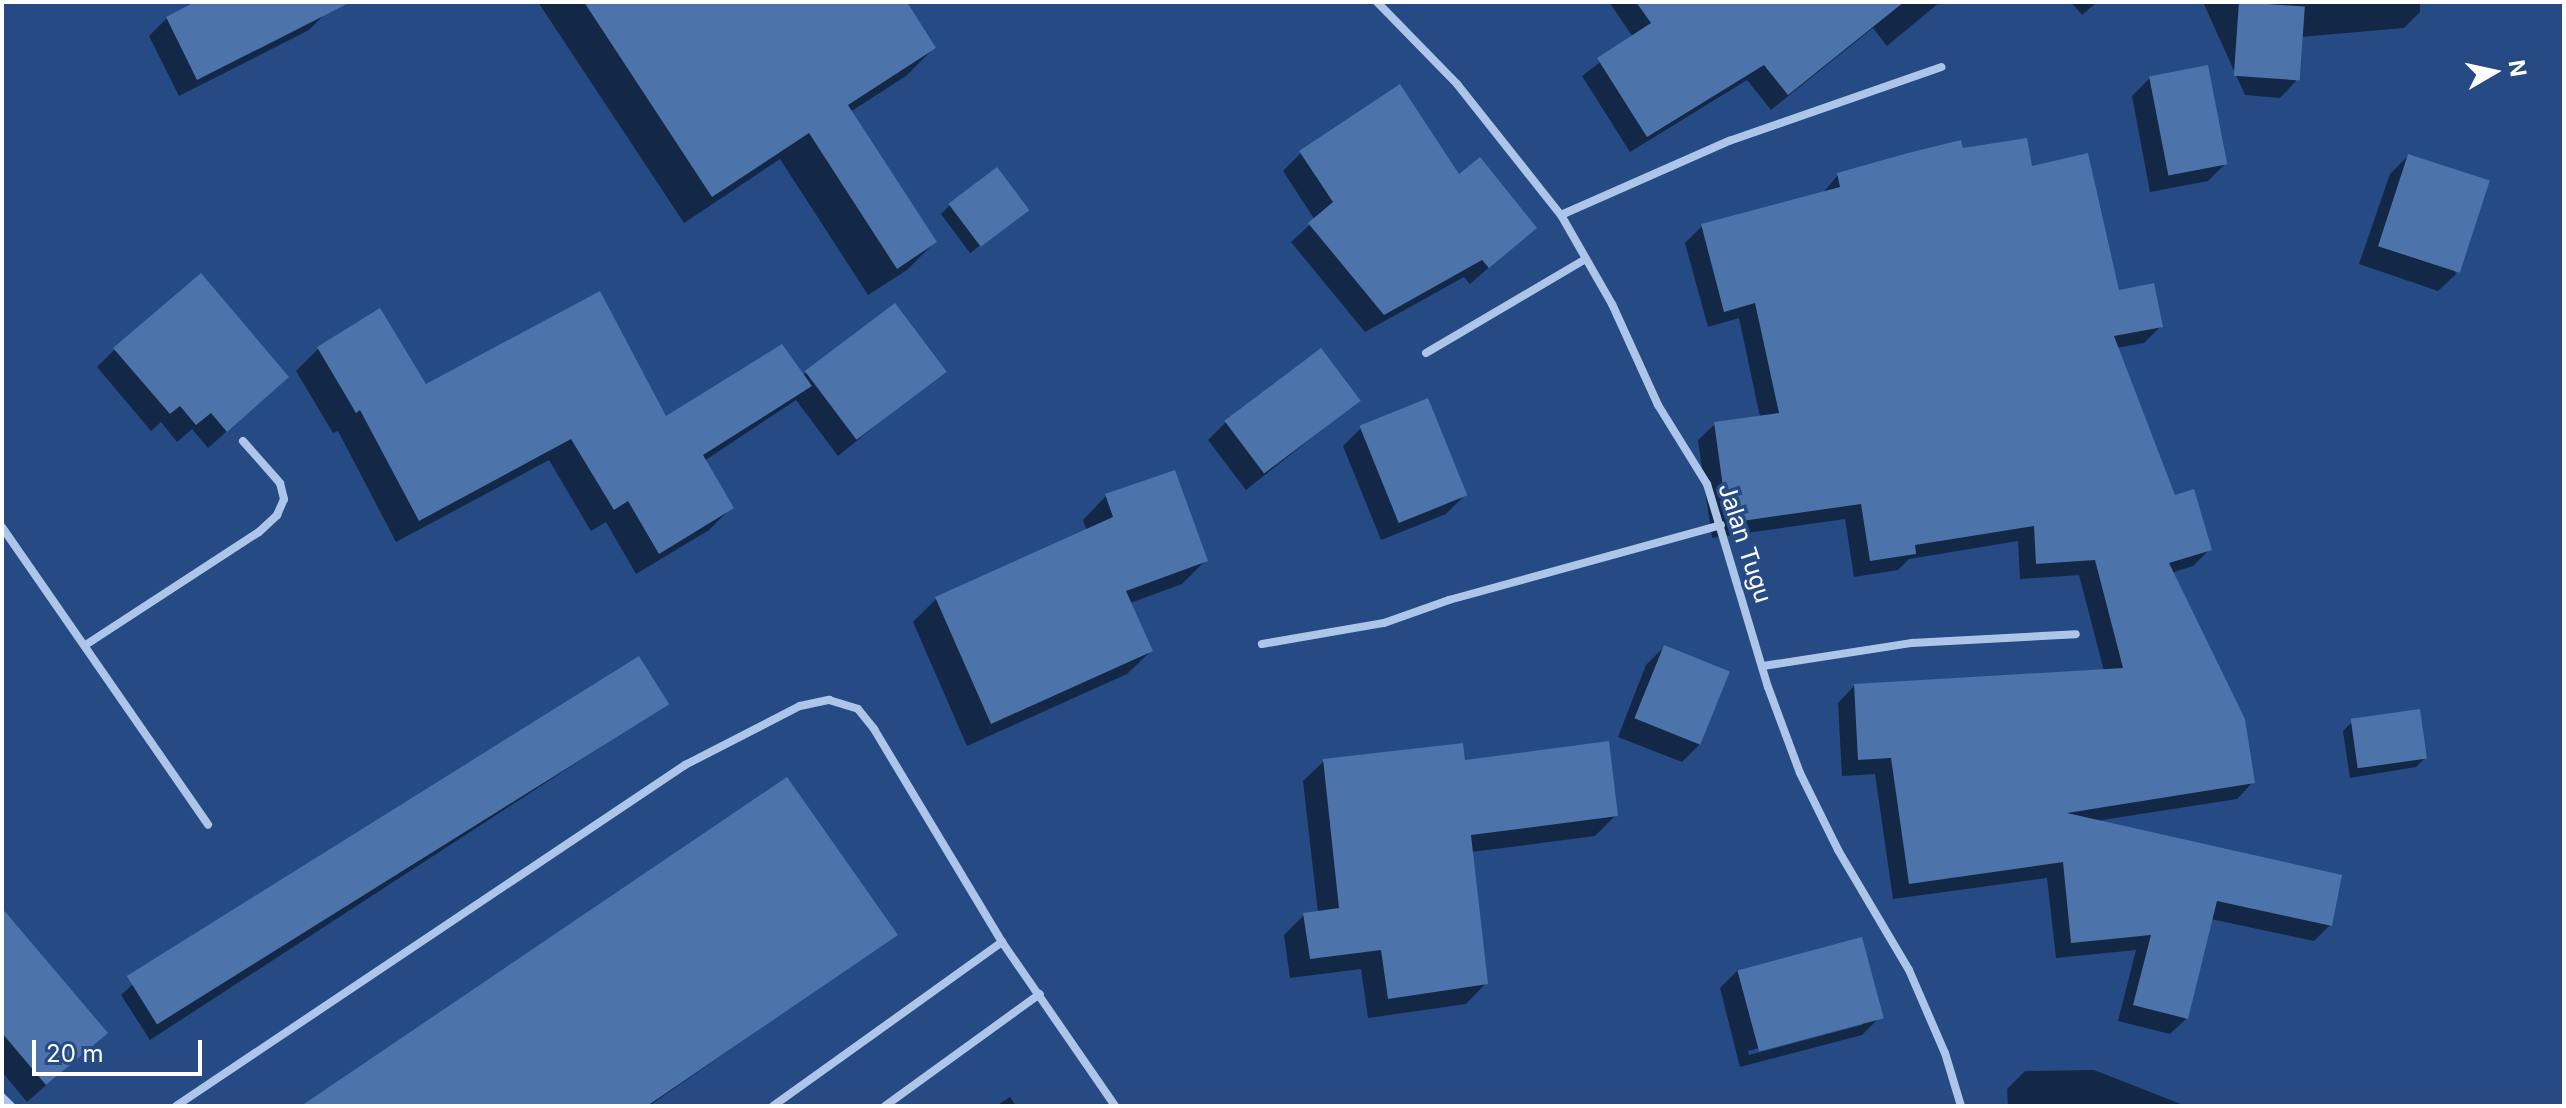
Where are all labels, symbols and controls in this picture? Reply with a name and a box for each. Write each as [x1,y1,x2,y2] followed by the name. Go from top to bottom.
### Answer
[2454,32,2534,112] north arrow
[2504,58,2532,79] text: N
[1712,479,1778,607] street label: Jalan Tugu
[36,1024,206,1074] scale bar
[46,1039,104,1068] text: 20 m

